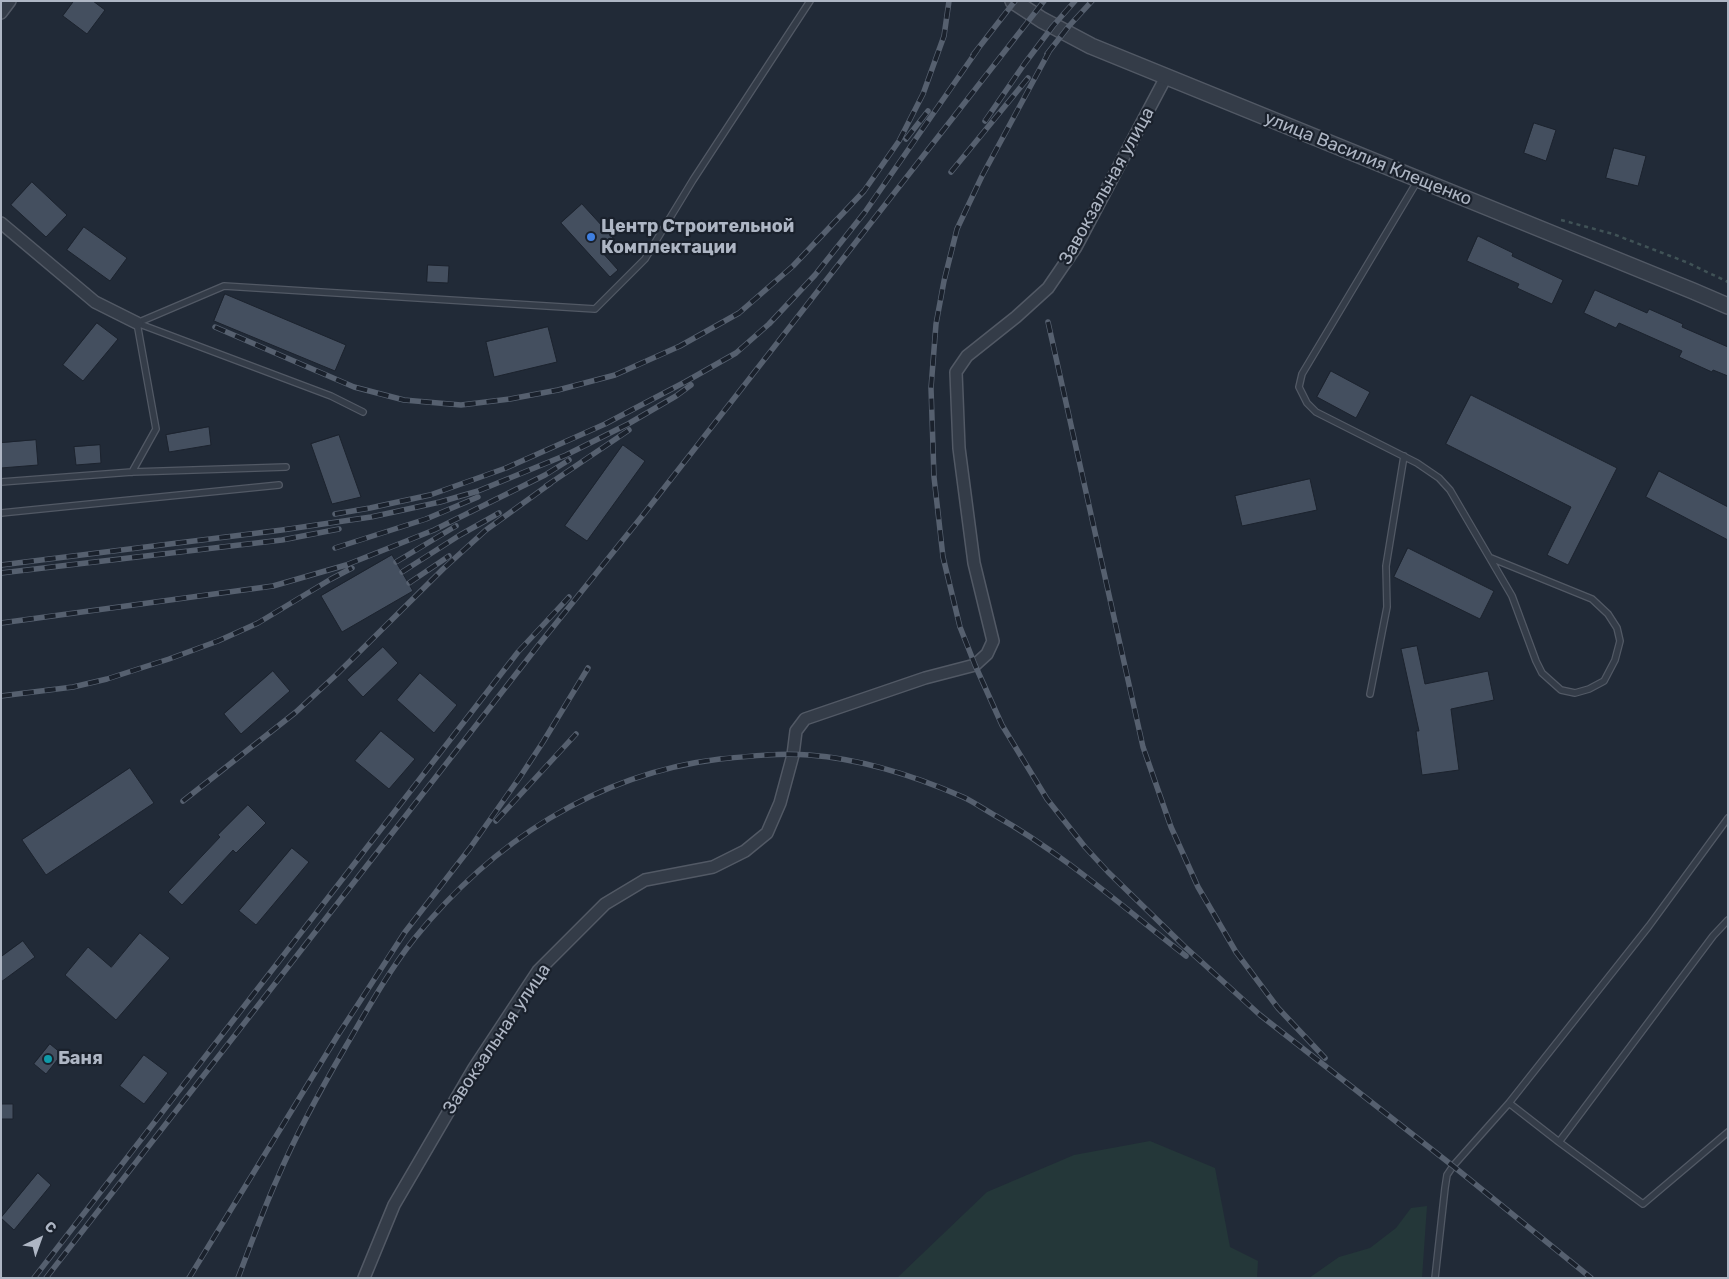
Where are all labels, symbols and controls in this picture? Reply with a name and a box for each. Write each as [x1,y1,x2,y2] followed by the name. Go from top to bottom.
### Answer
[1055,103,1159,269] street label: Завокзальная улица
[1261,107,1475,211] street label: улица Василия Клещенко
[601,216,794,258] place label: Центр Строительной Комплектации
[585,231,597,243] marker: Центр Строительной Комплектации
[439,960,555,1118] street label: Завокзальная улица
[58,1048,103,1070] place label: Баня
[42,1053,54,1065] marker: Баня
[15,1214,65,1264] north arrow
[41,1218,60,1237] text: С

